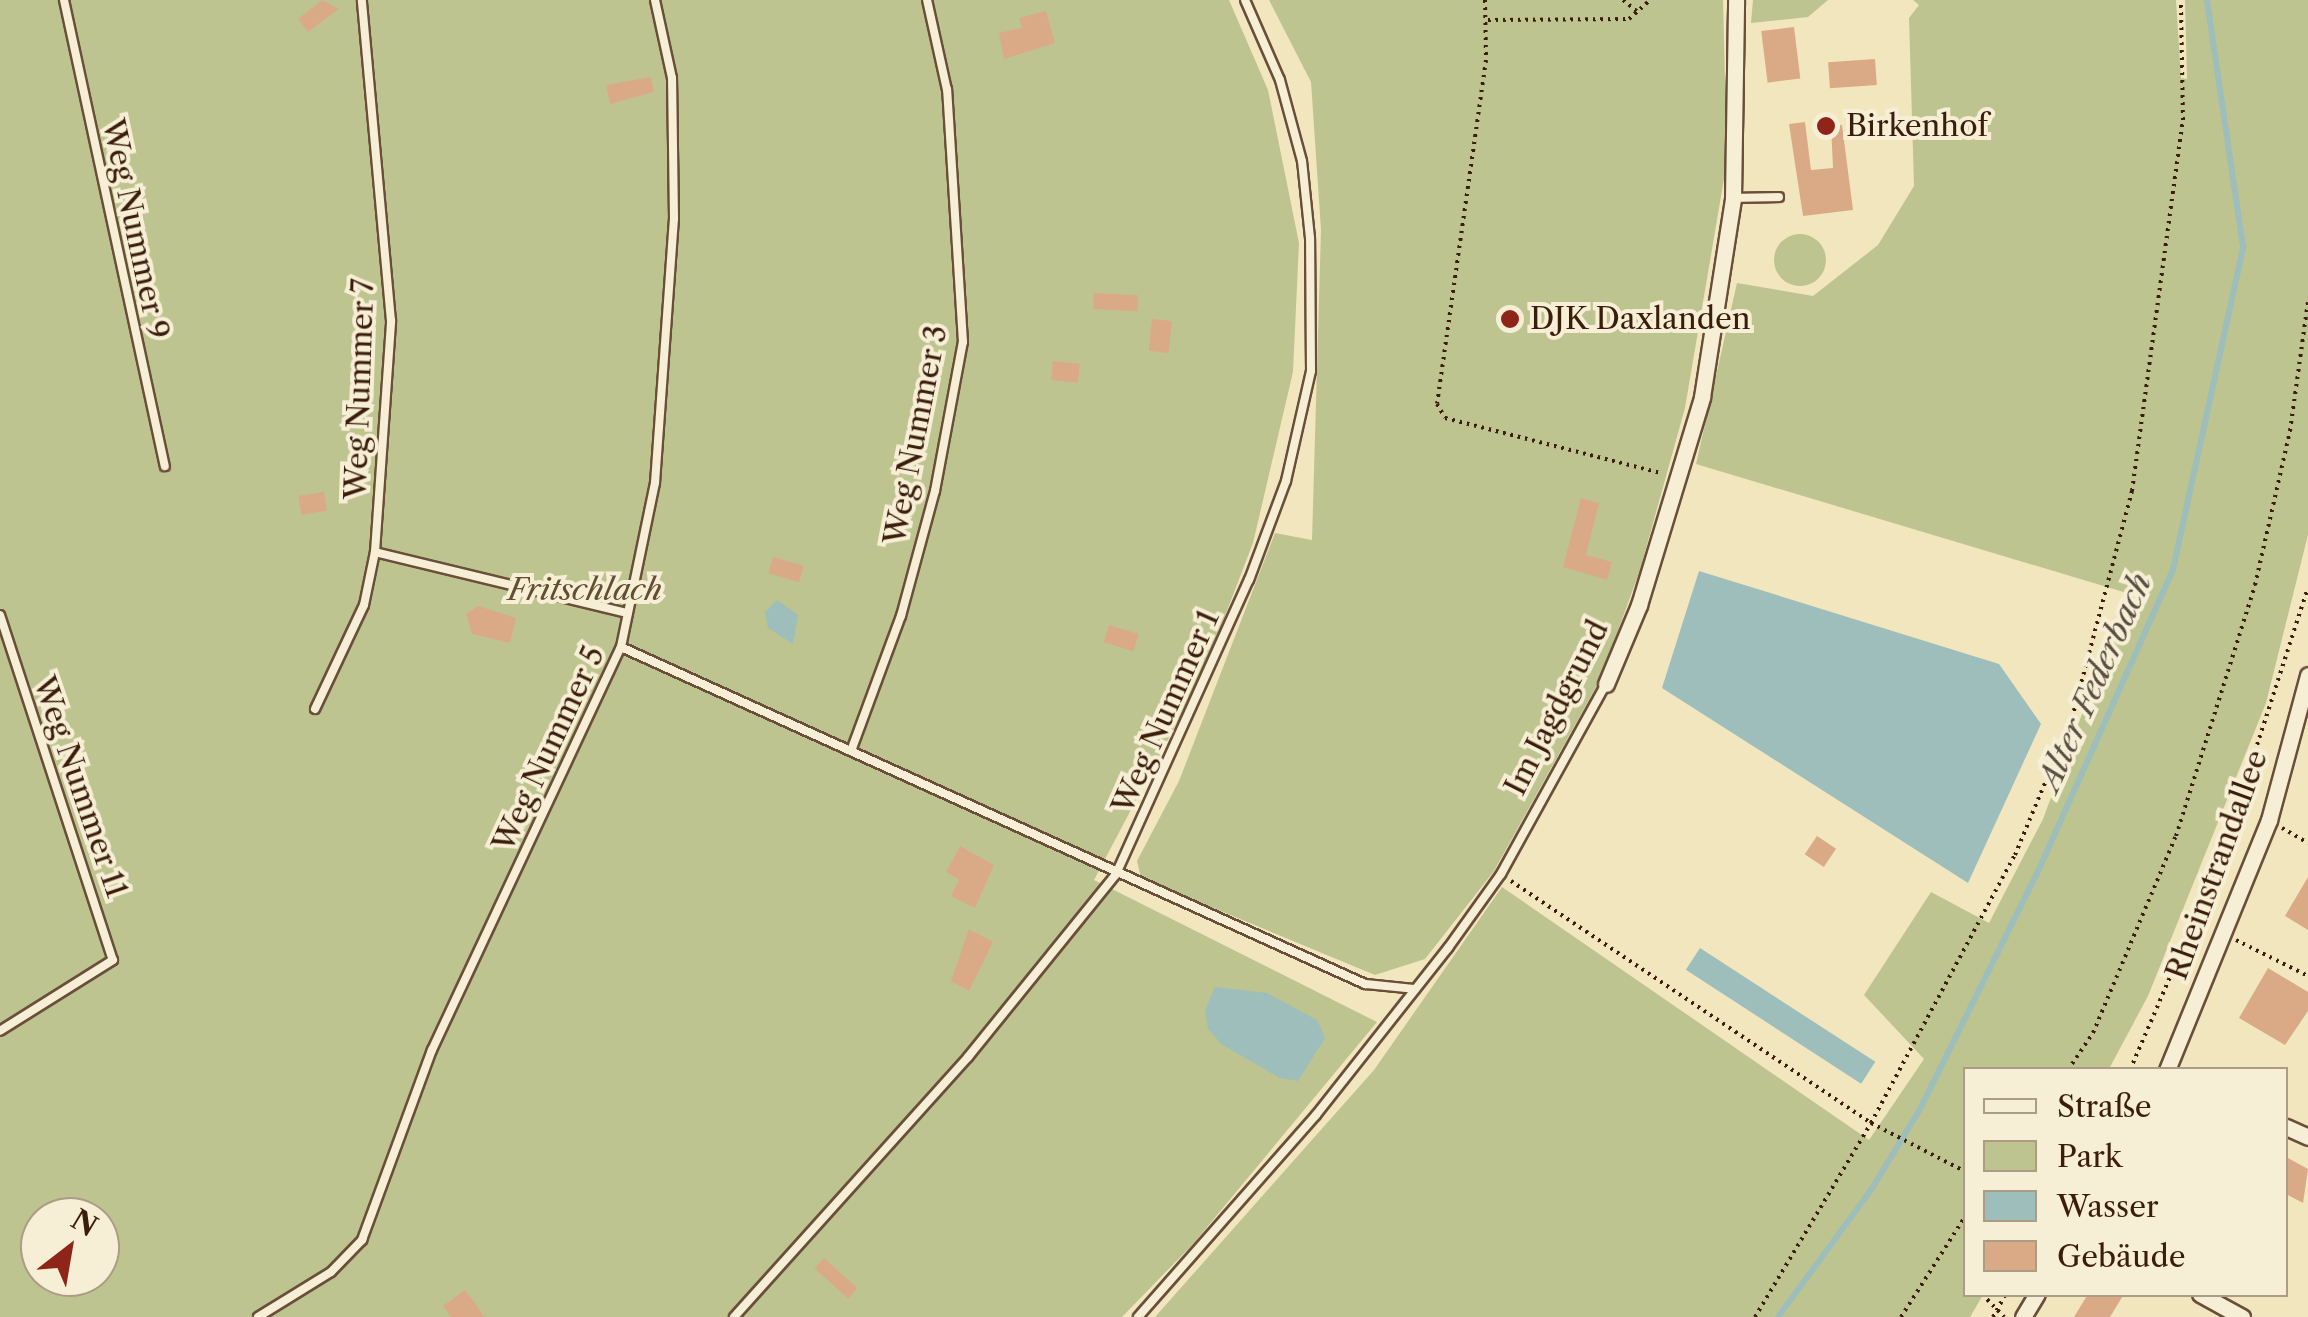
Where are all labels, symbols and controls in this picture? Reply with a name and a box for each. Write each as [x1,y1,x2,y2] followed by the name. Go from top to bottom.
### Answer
[1846,108,1988,144] place label: Birkenhof
[1815,115,1837,137] marker: Birkenhof
[94,116,176,342] street label: Weg Nummer 9
[338,278,382,500] street label: Weg Nummer 7
[1530,301,1751,337] place label: DJK Daxlanden
[1499,308,1521,330] marker: DJK Daxlanden
[877,322,955,548] street label: Weg Nummer 3
[2030,567,2160,797] water label: Alter Federbach
[508,572,662,608] park label: Fritschlach
[1105,604,1227,820] street label: Weg Nummer 1
[1498,615,1616,801] street label: Im Jagdgrund
[486,640,612,858] street label: Weg Nummer 5
[25,671,135,903] street label: Weg Nummer 11
[2159,745,2275,985] street label: Rheinstrandallee
[1963,1067,2288,1297] legend
[2057,1088,2152,1125] text: Straße
[2057,1138,2122,1175] text: Park
[2057,1188,2159,1225] text: Wasser
[20,1197,120,1297] north arrow
[65,1202,104,1244] text: N
[2057,1238,2185,1275] text: Gebäude

